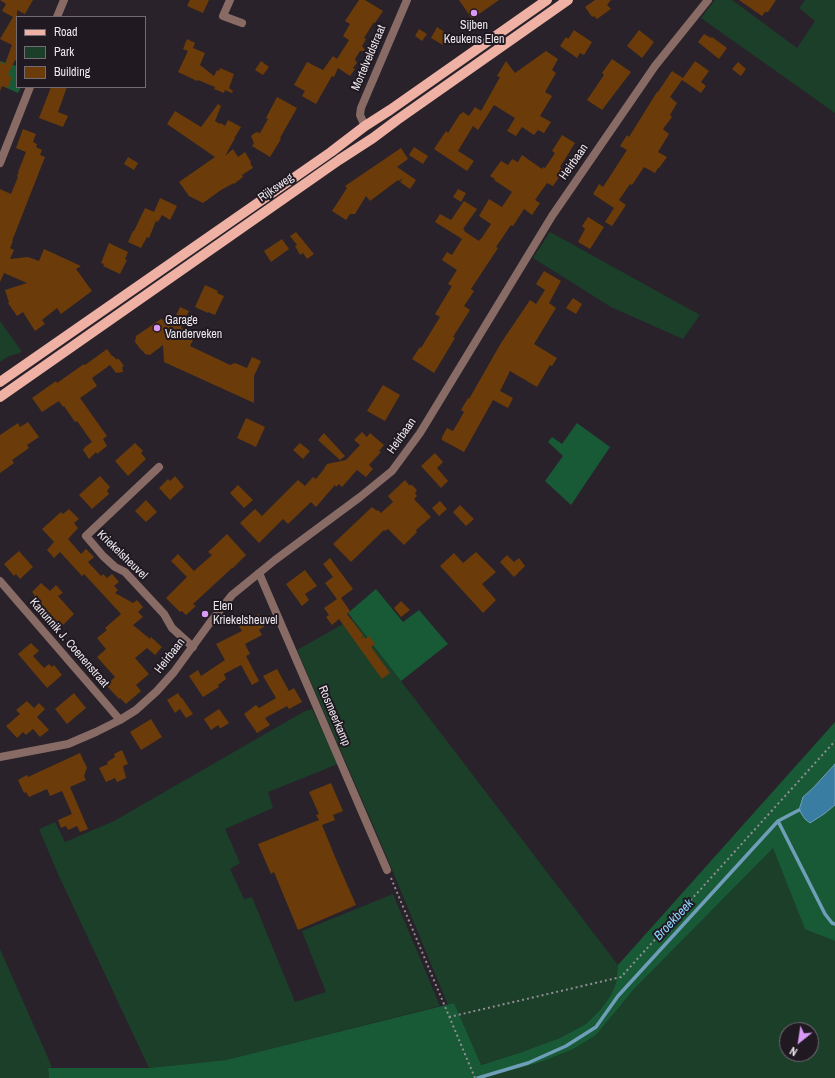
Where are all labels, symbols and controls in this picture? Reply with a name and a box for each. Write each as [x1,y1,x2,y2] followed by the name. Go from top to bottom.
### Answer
[469,8,479,18] marker: Sijben Keukens Elen
[16,16,146,88] legend
[444,19,504,47] place label: Sijben Keukens Elen
[349,23,389,93] street label: Mortelveldstraat
[54,24,78,40] text: Road
[54,44,74,60] text: Park
[54,64,90,80] text: Building
[556,141,592,183] street label: Heirbaan
[256,171,296,205] street label: Rijksweg
[165,314,222,342] place label: Garage Vanderveken
[152,323,162,333] marker: Garage Vanderveken
[384,415,420,457] street label: Heirbaan
[94,527,150,583] street label: Kriekelsheuvel
[26,595,112,691] street label: Kanunnik J. Coenenstraat
[213,600,278,628] place label: Elen Kriekelsheuvel
[200,609,210,619] marker: Elen Kriekelsheuvel
[152,636,188,676] street label: Heirbaan
[315,684,353,748] street label: Rosmeerkamp
[651,896,697,944] water label: Broekbeek
[779,1022,819,1062] north arrow
[787,1044,800,1059] text: N

